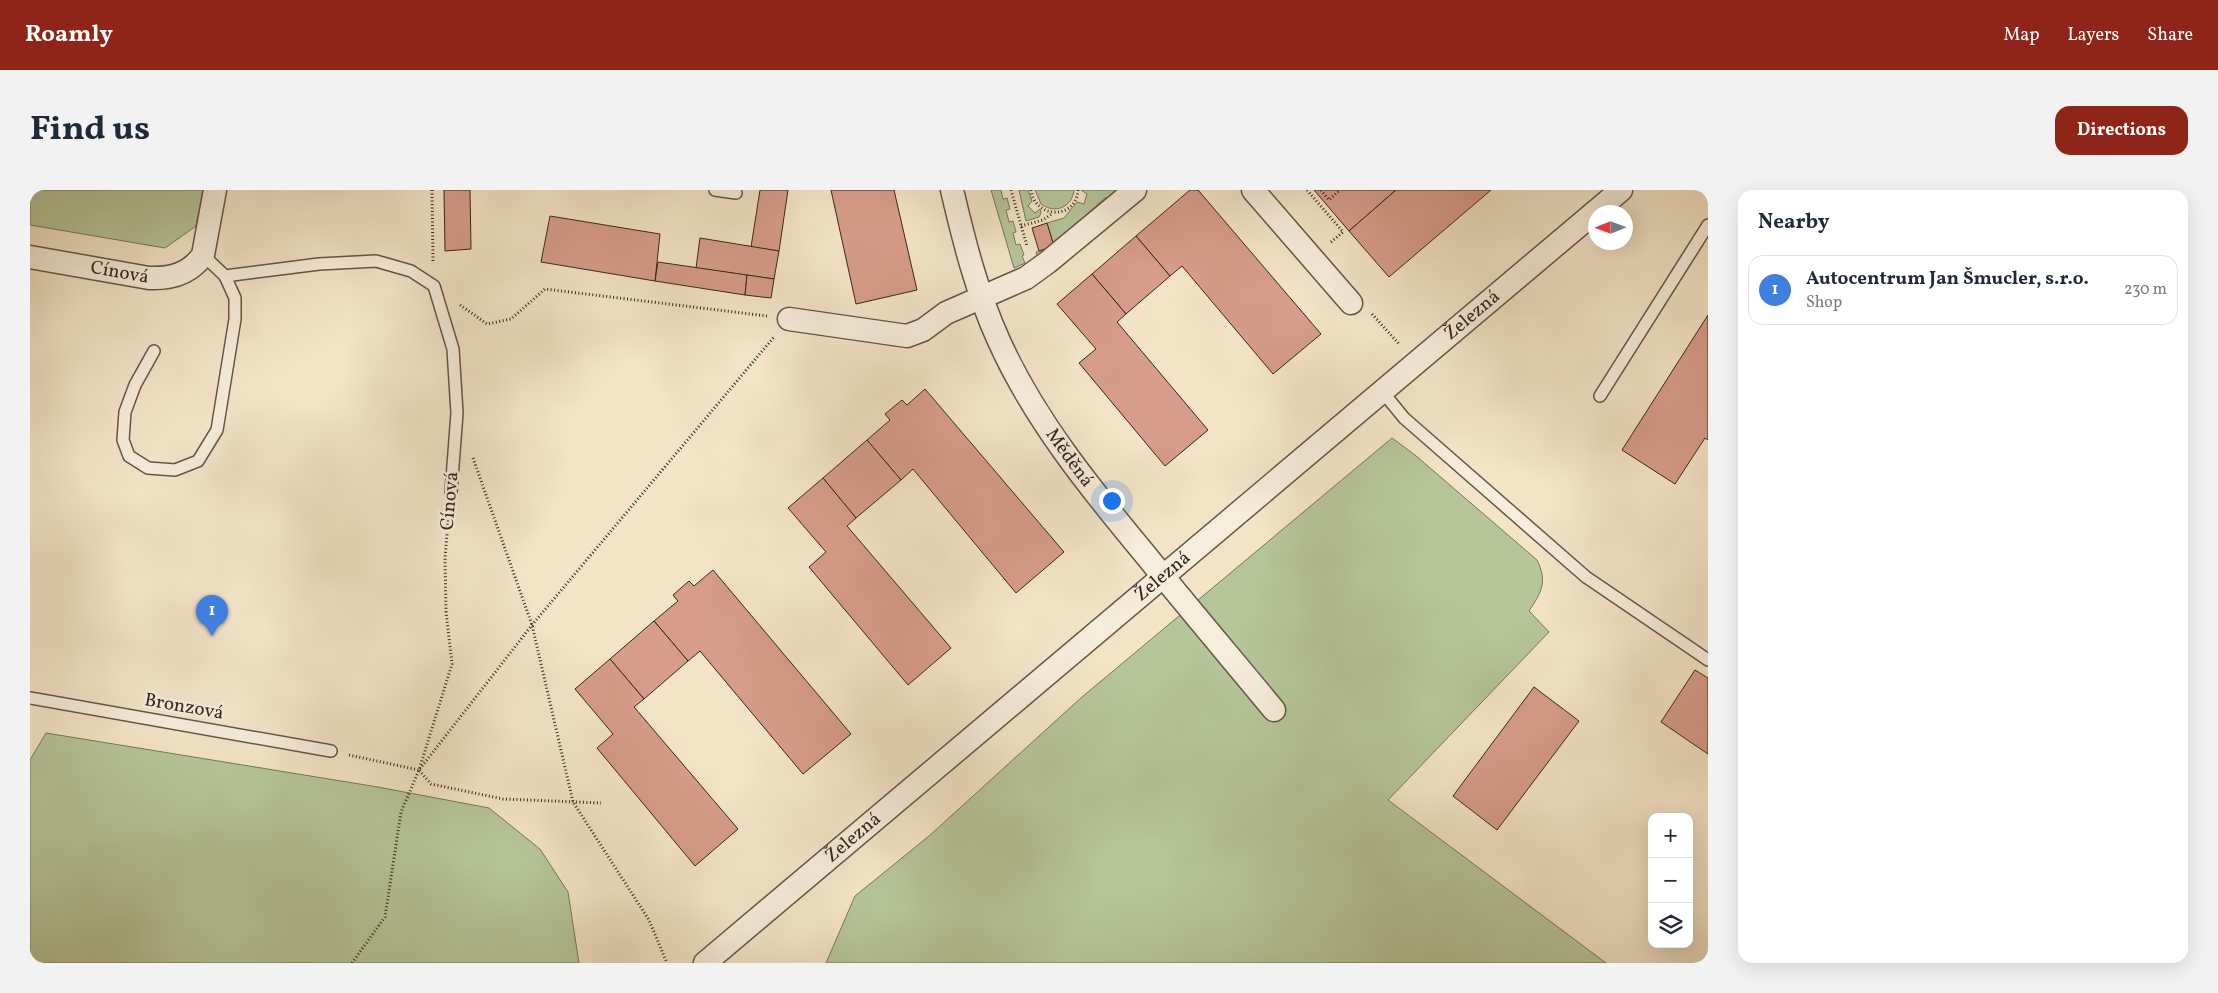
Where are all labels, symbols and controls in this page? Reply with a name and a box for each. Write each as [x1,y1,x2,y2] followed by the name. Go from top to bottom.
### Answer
[25,18,113,52] text: Roamly
[2003,23,2039,48] text: Map
[2067,23,2119,48] text: Layers
[2147,23,2193,48] text: Share
[30,106,150,154] text: Find us
[2055,106,2188,155] button: Directions
[1588,205,1633,250] north arrow
[1758,208,1829,237] text: Nearby
[88,255,151,291] street label: Cínová
[1806,266,2089,292] text: Autocentrum Jan Šmucler, s.r.o.
[1772,279,1778,301] text: 1
[2124,279,2167,301] text: 230 m
[1439,284,1506,347] street label: Železná
[1806,292,1842,314] text: Shop
[1039,423,1099,493] street label: Měděná
[434,471,466,531] street label: Cínová
[1099,488,1125,514] your location
[1129,545,1196,608] street label: Železná
[196,595,228,636] pin: 1
[142,687,226,727] street label: Bronzová
[820,807,887,869] street label: Železná
[1648,813,1693,948] map controls
[1648,813,1693,858] button: +
[1648,858,1693,903] button: −
[1648,903,1693,948] button: layers

